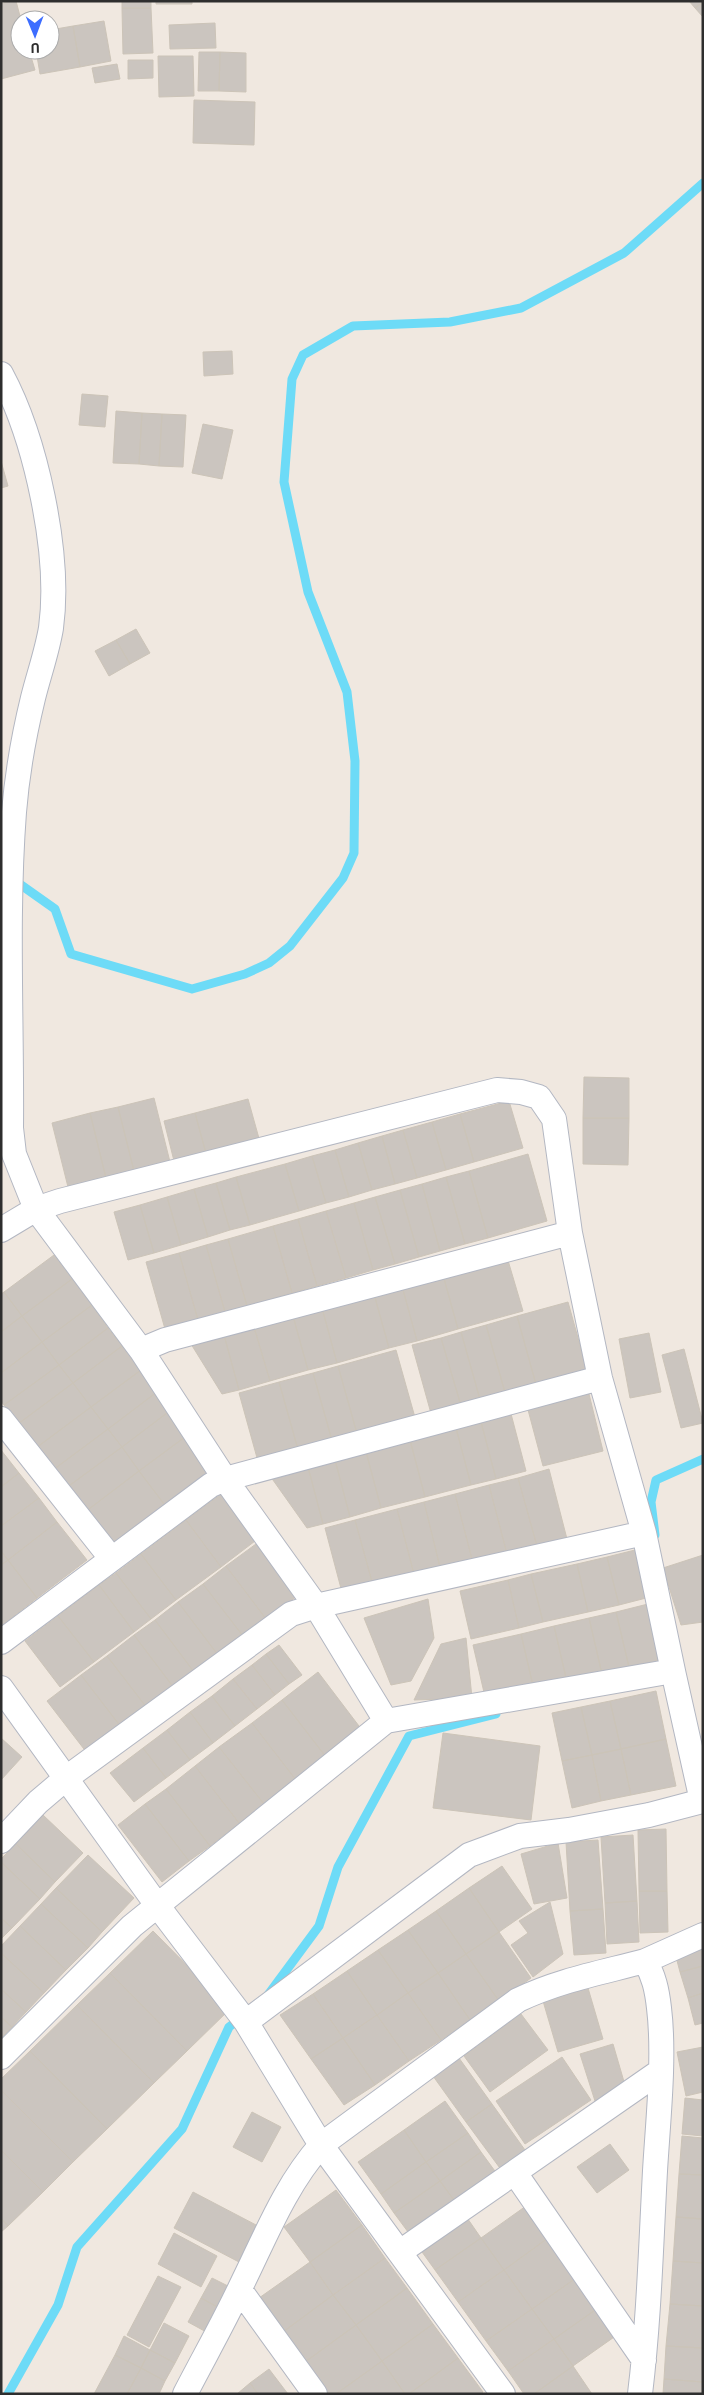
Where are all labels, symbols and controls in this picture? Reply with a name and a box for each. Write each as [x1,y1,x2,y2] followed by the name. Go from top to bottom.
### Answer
[10,10,60,60] north arrow
[30,40,40,57] text: U

